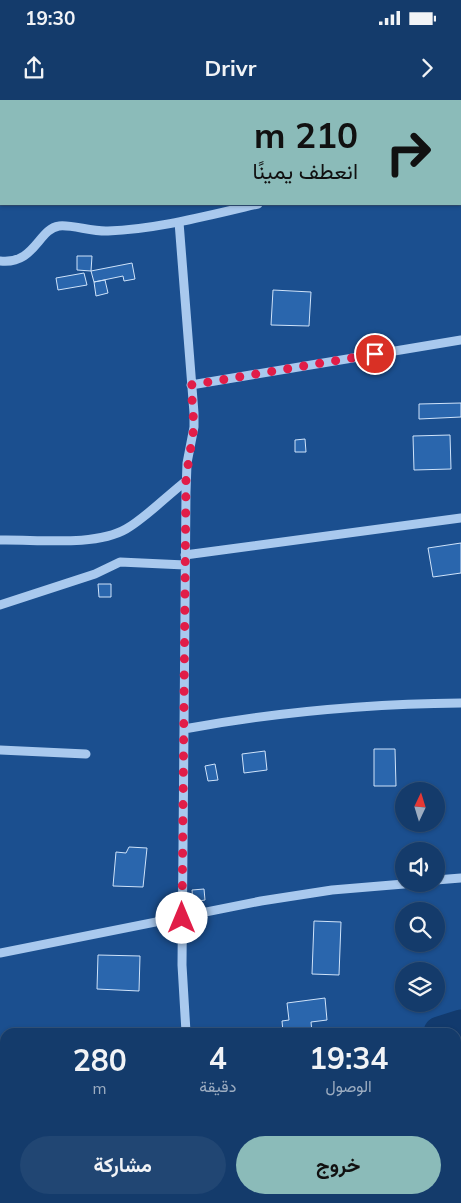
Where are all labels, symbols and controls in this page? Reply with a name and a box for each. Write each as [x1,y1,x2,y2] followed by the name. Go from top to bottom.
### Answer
[25,6,75,30] text: 19:30
[20,54,48,82] icon: share
[205,54,256,82] text: Drivr
[413,54,441,82] icon: forward
[254,113,358,157] text: 210 m
[376,120,441,185] icon: right
[252,157,358,185] text: انعطف يمينًا
[354,333,396,375] pin
[361,340,389,368] icon: arrive
[395,782,445,832] north arrow
[395,782,445,1012] map controls
[395,842,445,892] button: sound
[155,891,207,943] position arrow
[395,902,445,952] button: search
[395,962,445,1012] button: layers
[209,1039,227,1077] text: 4
[309,1039,388,1077] text: 19:34
[73,1041,127,1079] text: 280
[199,1076,236,1096] text: دقيقة
[326,1076,372,1096] text: الوصول
[93,1078,107,1098] text: m
[20,1136,226,1194] button: مشاركة
[236,1136,441,1194] button: خروج

